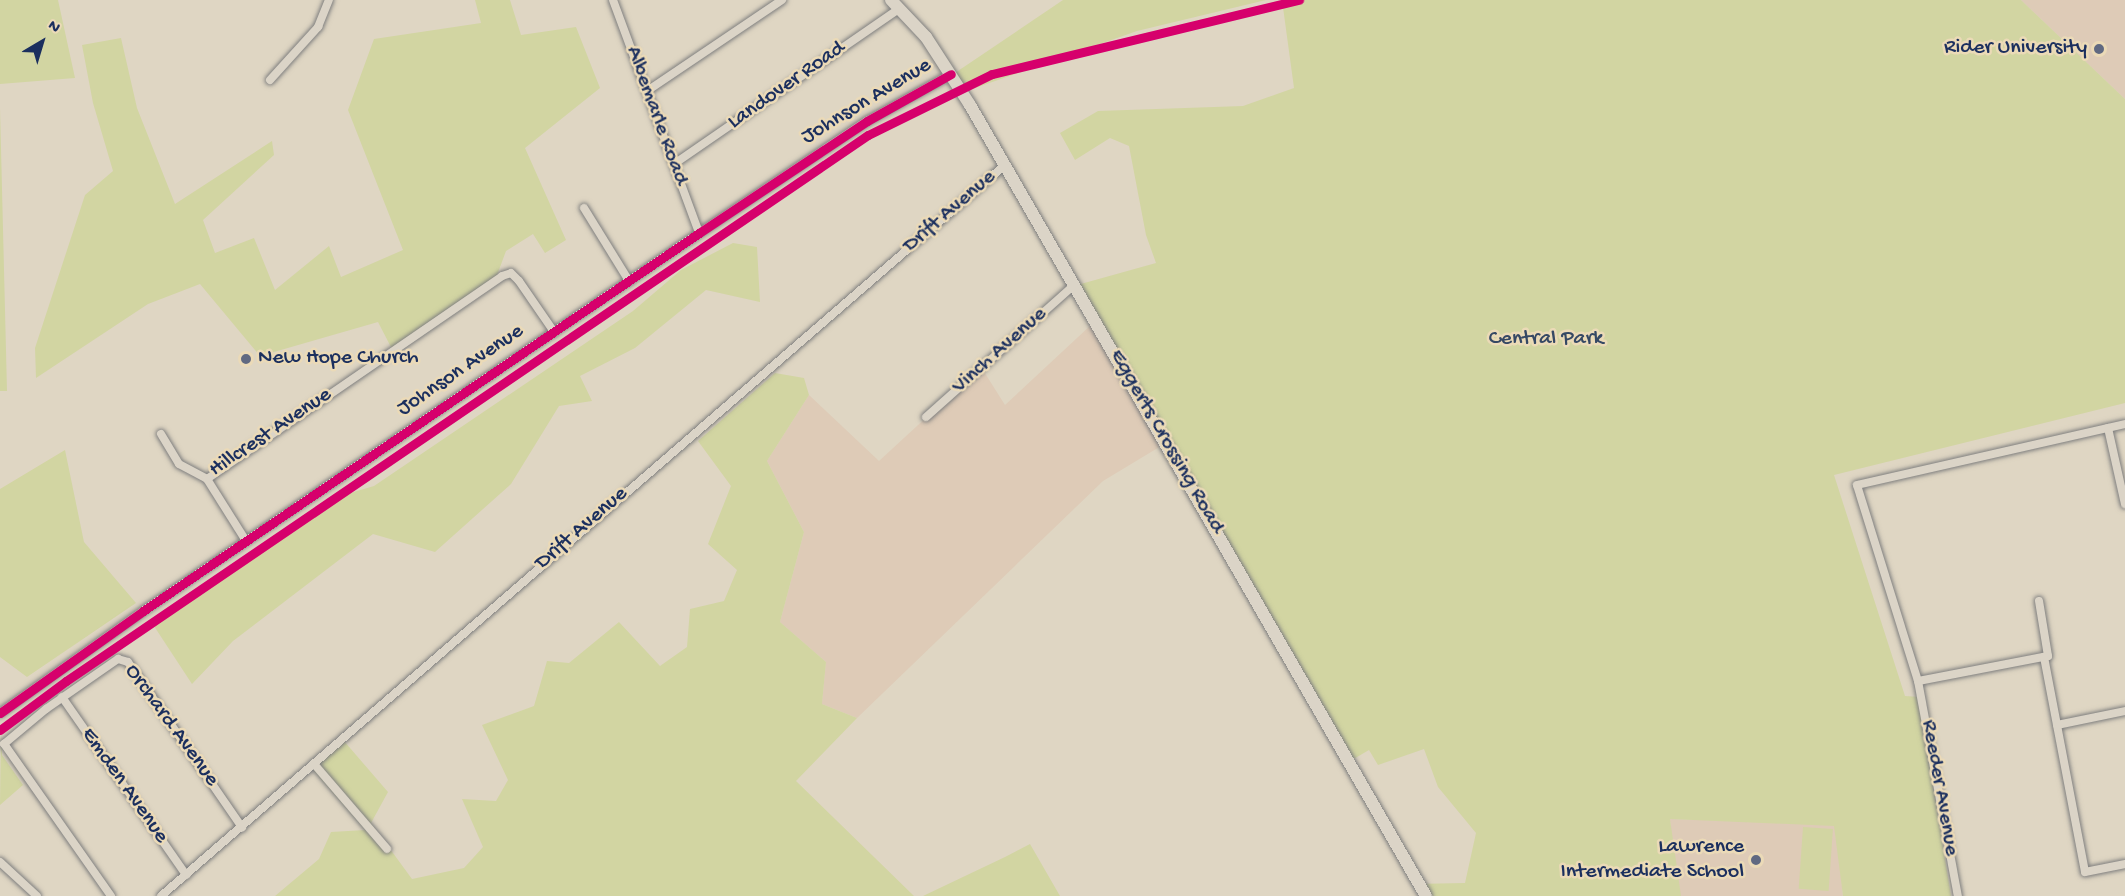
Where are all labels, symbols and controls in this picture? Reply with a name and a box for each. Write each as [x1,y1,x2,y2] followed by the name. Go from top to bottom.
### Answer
[12,12,72,72] north arrow
[43,17,63,38] text: N
[723,36,851,136] street label: Landover Road
[1944,36,2087,62] place label: Rider University
[2092,42,2106,56] marker: Rider University
[619,43,693,189] street label: Albemarle Road
[797,53,937,151] street label: Johnson Avenue
[898,165,1002,259] street label: Drift Avenue
[947,302,1053,400] street label: Vinch Avenue
[393,319,529,423] street label: Johnson Avenue
[1489,327,1603,353] park label: Central Park
[1102,345,1230,539] street label: Eggerts Crossing Road
[258,346,418,372] place label: New Hope Church
[239,352,253,366] marker: New Hope Church
[205,382,337,484] street label: Hillcrest Avenue
[530,482,634,576] street label: Drift Avenue
[118,660,224,792] street label: Orchard Avenue
[1914,718,1964,858] street label: Reeder Avenue
[74,723,174,849] street label: Emden Avenue
[1561,834,1744,885] place label: Lawrence Intermediate School
[1749,853,1763,867] marker: Lawrence Intermediate School

